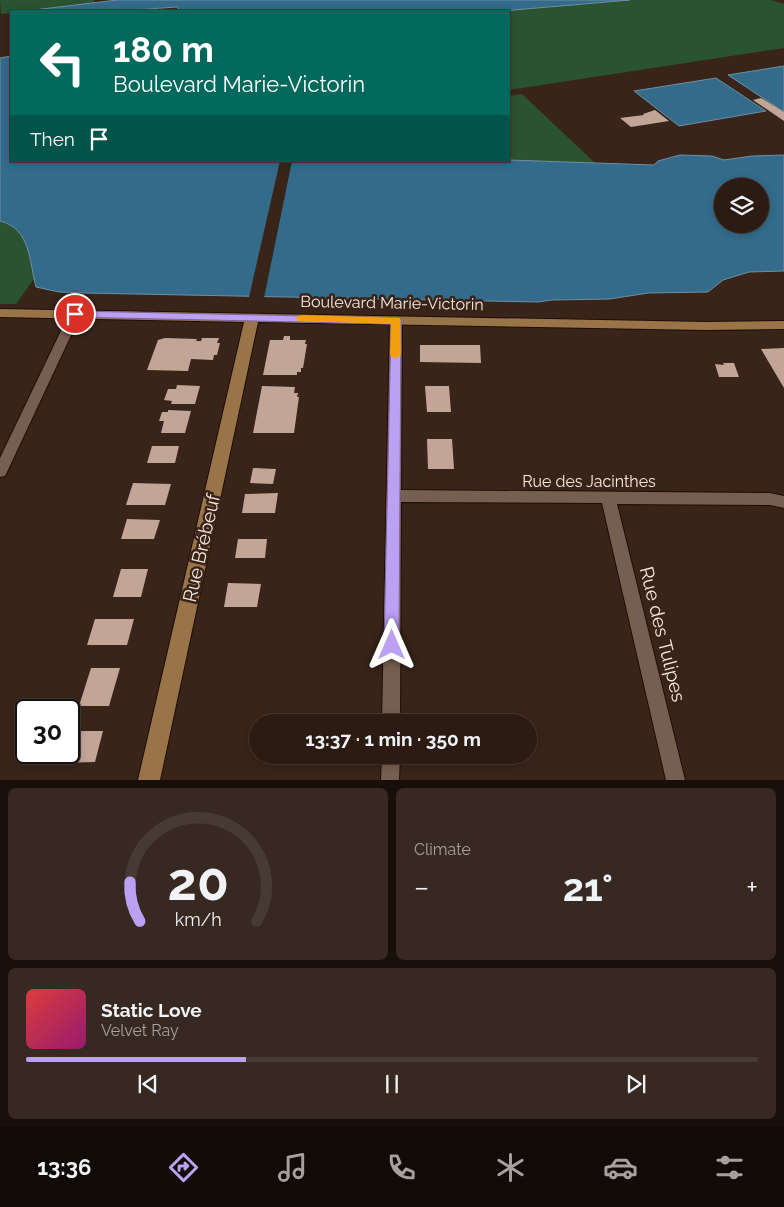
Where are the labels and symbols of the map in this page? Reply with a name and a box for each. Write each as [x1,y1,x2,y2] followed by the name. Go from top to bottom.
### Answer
[300,292,484,314] street label: Boulevard Marie-Victorin
[54,293,96,335] pin
[522,472,656,491] street label: Rue des Jacinthes
[178,491,224,604] street label: Rue Brébeuf
[636,564,690,704] street label: Rue des Tulipes
[365,618,417,670] position arrow
[15,699,80,764] speed limit sign: 30

